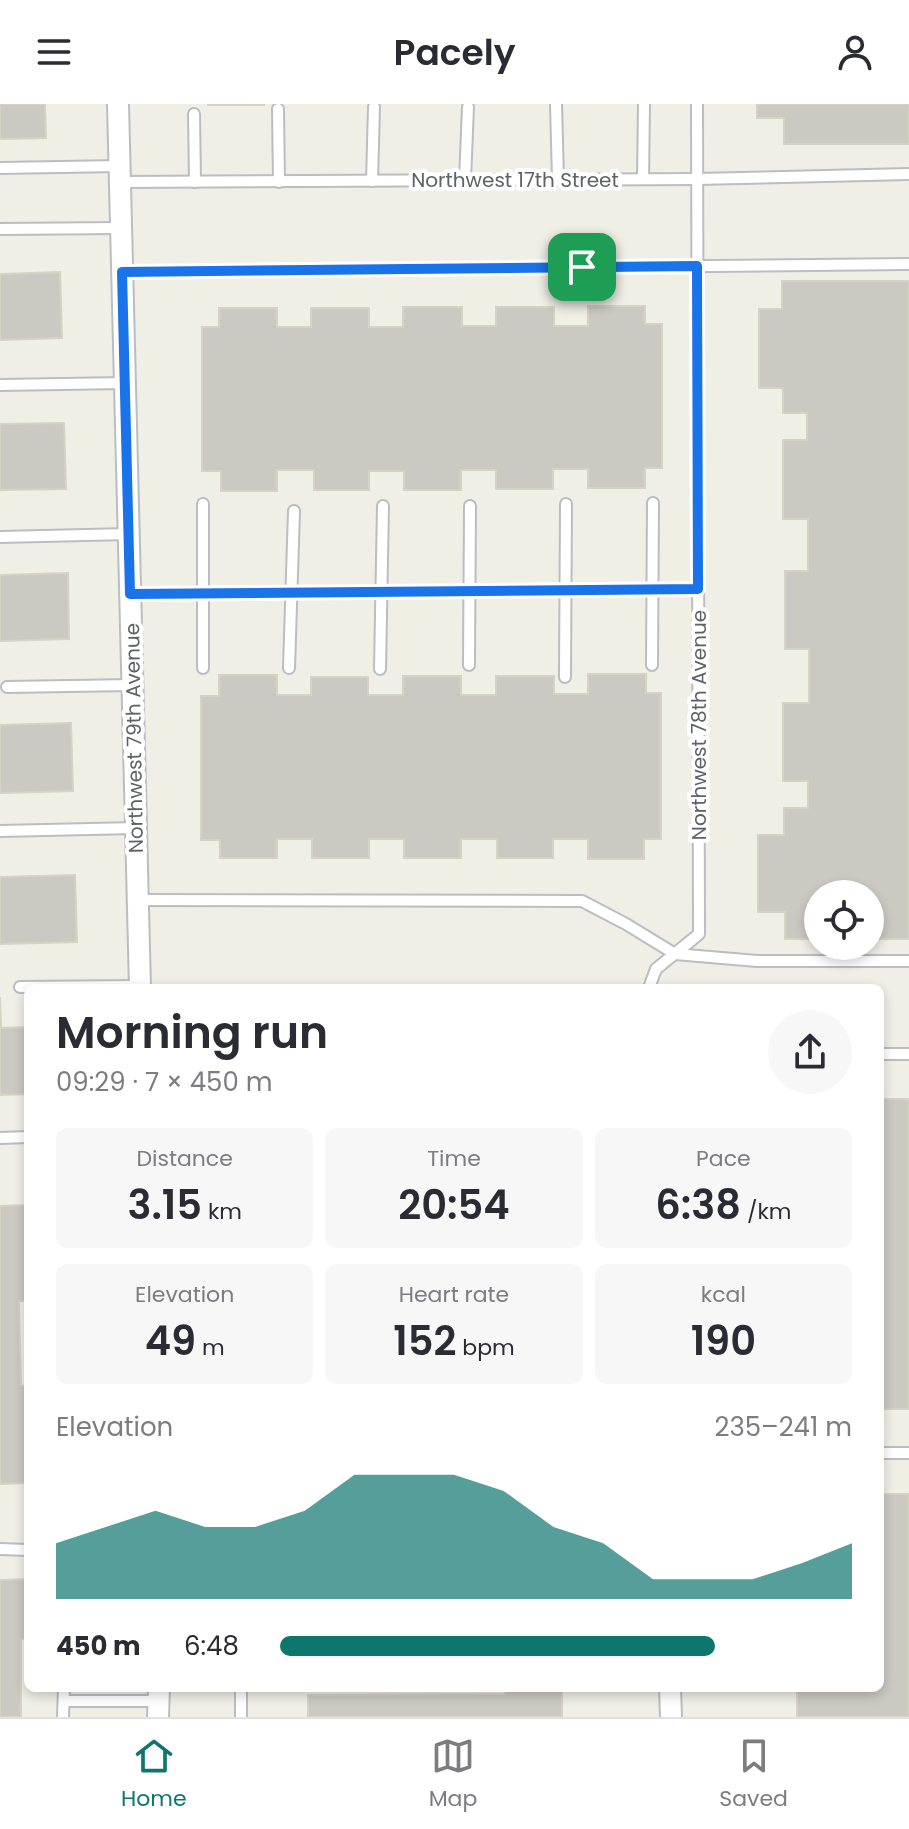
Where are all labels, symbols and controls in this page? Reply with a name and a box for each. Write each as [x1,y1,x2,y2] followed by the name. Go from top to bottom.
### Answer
[394,27,515,78] text: Pacely
[32,30,76,74] icon: menu
[833,30,877,74] icon: person
[411,166,619,194] street label: Northwest 17th Street
[548,233,616,301] pin
[560,245,604,289] icon: arrive
[685,610,713,840] street label: Northwest 78th Avenue
[118,623,150,853] street label: Northwest 79th Avenue
[804,880,884,960] map controls
[804,880,884,960] button: locate
[56,1002,328,1063] text: Morning run
[768,1010,852,1094] button: share
[56,1064,273,1100] text: 09:29 · 7 × 450 m
[136,1143,233,1174] text: Distance
[427,1143,481,1174] text: Time
[696,1143,751,1174] text: Pace
[127,1177,202,1233] text: 3.15
[398,1177,510,1233] text: 20:54
[655,1177,741,1233] text: 6:38
[202,1196,242,1227] text: km
[741,1196,791,1227] text: /km
[135,1279,234,1310] text: Elevation
[399,1279,509,1310] text: Heart rate
[701,1279,746,1310] text: kcal
[145,1313,196,1369] text: 49
[393,1313,456,1369] text: 152
[691,1313,756,1369] text: 190
[196,1332,225,1363] text: m
[456,1332,515,1363] text: bpm
[56,1409,173,1445] text: Elevation
[714,1409,852,1445] text: 235–241 m
[56,1628,141,1664] text: 450 m
[184,1628,239,1664] text: 6:48
[121,1734,187,1815] tab: Home
[429,1734,477,1815] tab: Map
[719,1734,788,1815] tab: Saved

